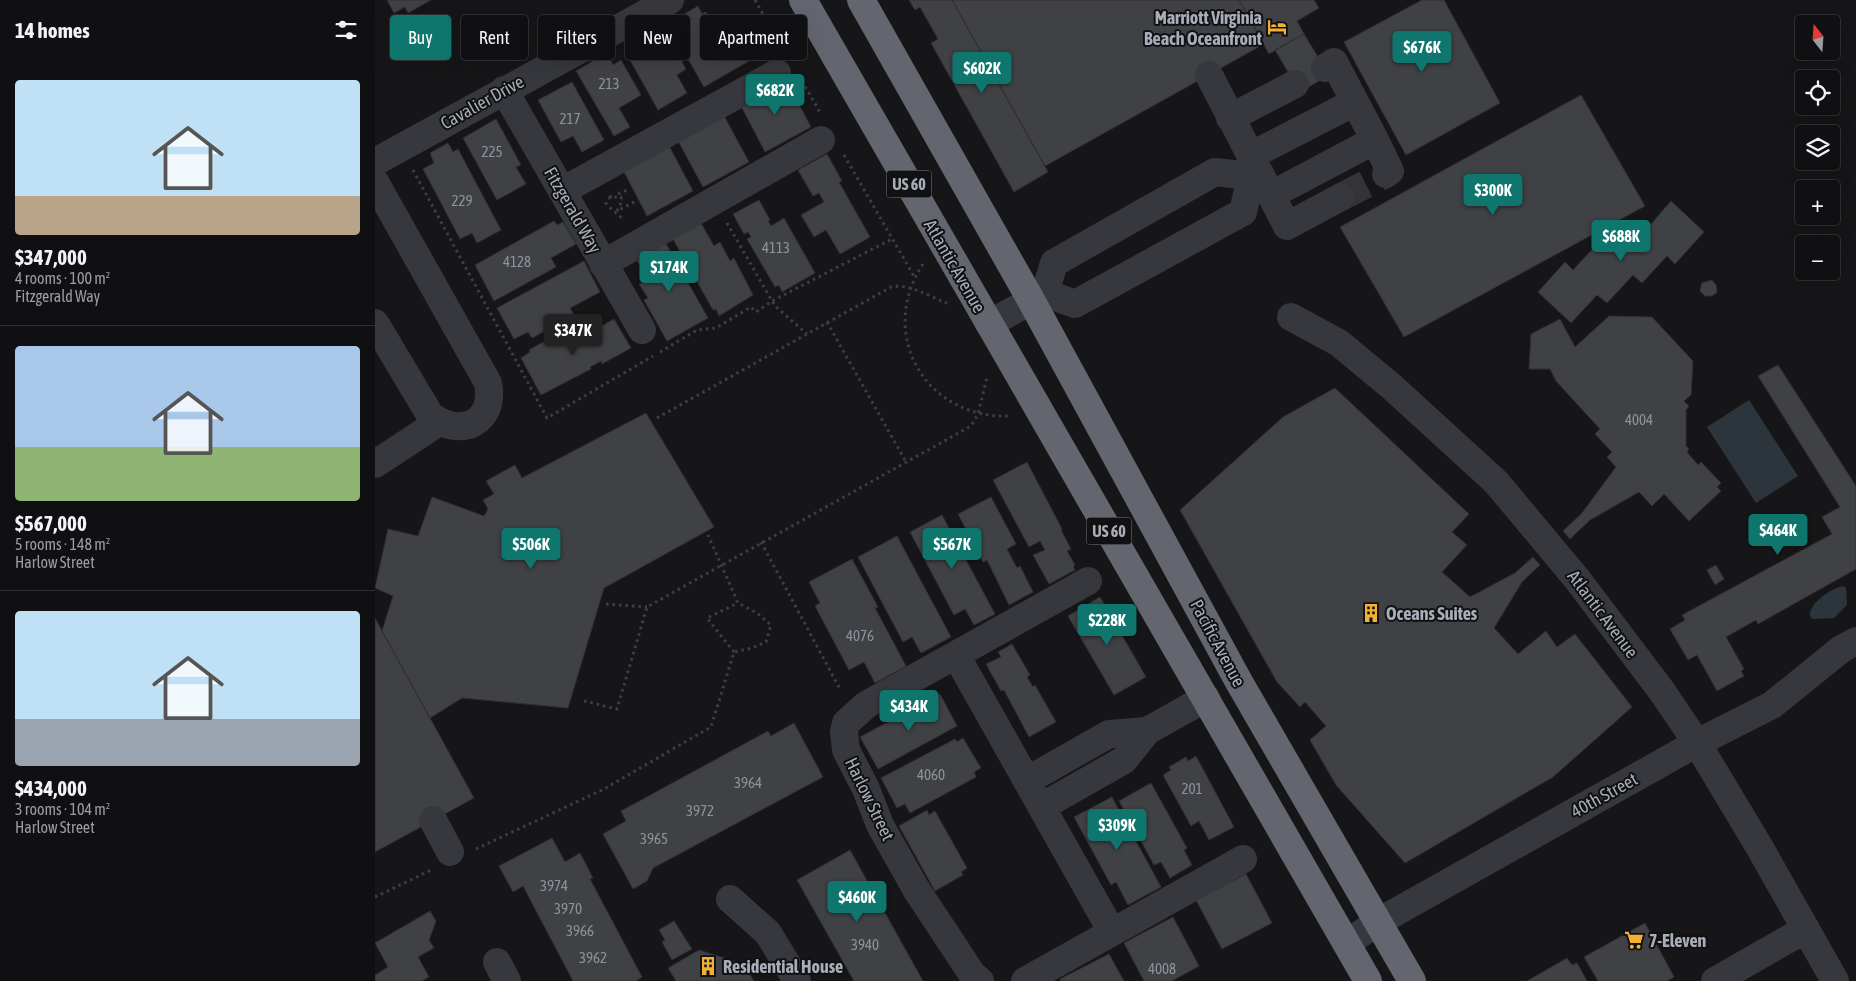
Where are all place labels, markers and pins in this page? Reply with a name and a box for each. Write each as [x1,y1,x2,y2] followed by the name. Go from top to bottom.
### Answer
[1144,7,1263,49] place label: Marriott Virginia Beach Oceanfront
[1266,16,1288,38] hotel icon: Marriott Virginia Beach Oceanfront
[1387,30,1457,73] pin: $676K
[947,52,1017,94] pin: $602K
[740,74,810,116] pin: $682K
[1458,174,1528,216] pin: $300K
[1586,220,1656,262] pin: $688K
[634,250,704,293] pin: $174K
[538,314,608,356] pin: $347K
[1743,514,1813,556] pin: $464K
[496,528,566,570] pin: $506K
[917,528,987,570] pin: $567K
[1360,602,1382,624] building icon: Oceans Suites
[1386,603,1478,624] place label: Oceans Suites
[1072,604,1142,646] pin: $228K
[874,690,944,732] pin: $434K
[1082,808,1152,851] pin: $309K
[822,880,892,923] pin: $460K
[1623,929,1645,951] supermarket icon: 7-Eleven
[1649,930,1707,951] place label: 7-Eleven
[697,955,719,977] building icon: Residential House
[723,956,843,977] place label: Residential House

